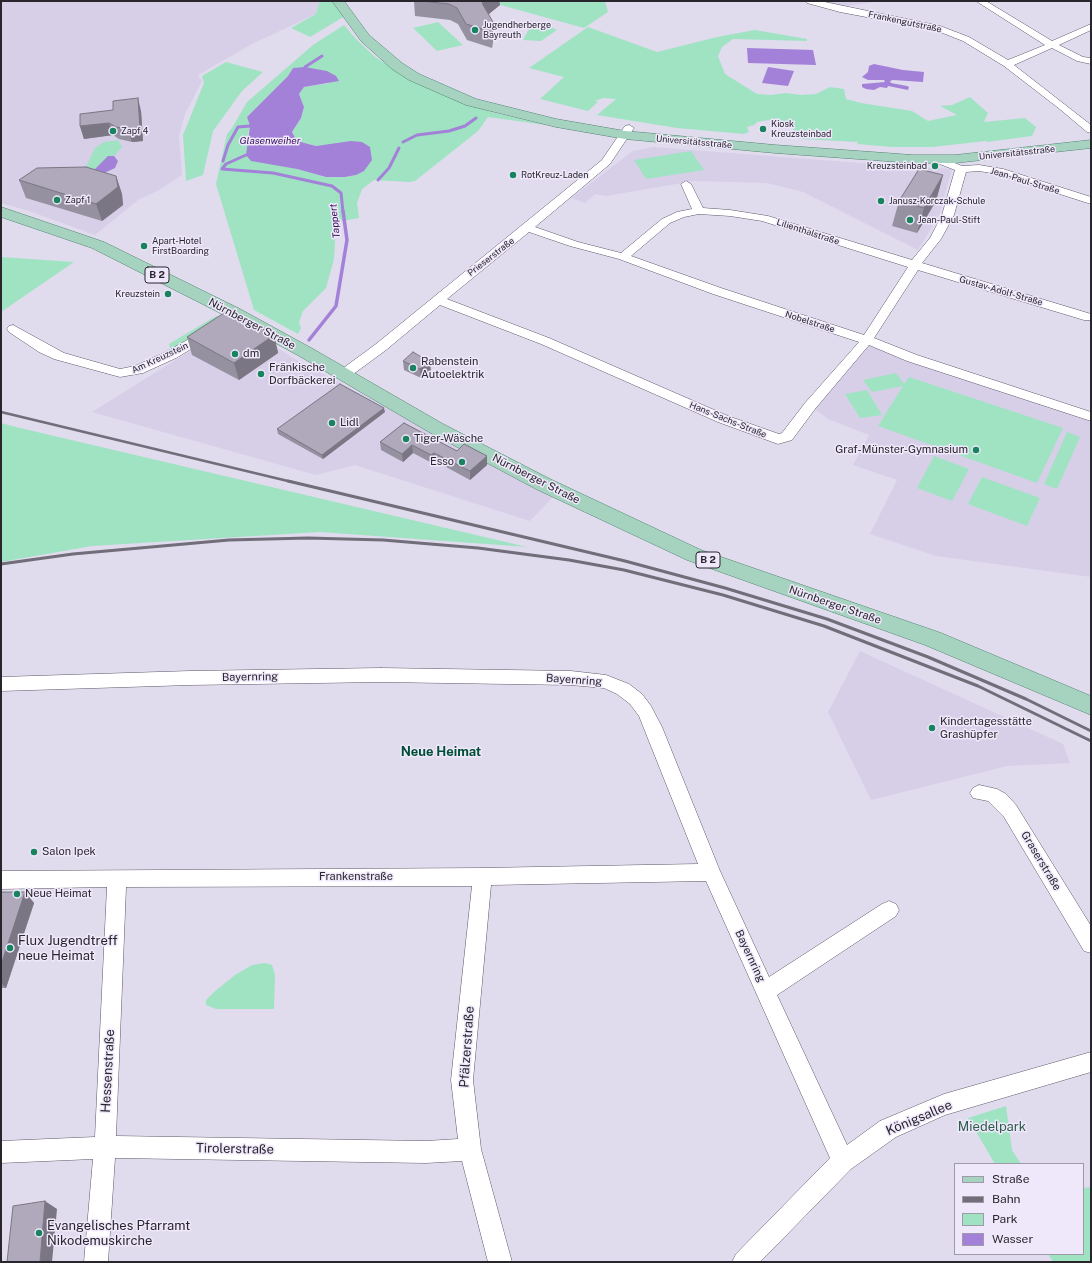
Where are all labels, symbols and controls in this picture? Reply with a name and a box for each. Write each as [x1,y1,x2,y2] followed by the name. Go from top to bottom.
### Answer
[867,9,943,35] street label: Frankengutstraße
[483,20,551,41] place label: Jugendherberge Bayreuth
[470,25,480,35] marker: Jugendherberge Bayreuth
[771,119,831,140] place label: Kiosk Kreuzsteinbad
[758,124,768,134] marker: Kiosk Kreuzsteinbad
[108,126,118,136] marker: Zapf 4
[121,126,148,136] place label: Zapf 4
[655,133,733,151] street label: Universitätsstraße
[239,135,301,147] water label: Glasenweiher
[978,144,1056,162] street label: Universitätsstraße
[867,161,927,171] place label: Kreuzsteinbad
[930,161,940,171] marker: Kreuzsteinbad
[989,165,1061,197] street label: Jean-Paul-Straße
[508,170,518,180] marker: RotKreuz-Laden
[521,170,588,180] place label: RotKreuz-Laden
[52,195,62,205] marker: Zapf 1
[65,195,90,205] place label: Zapf 1
[876,196,886,206] marker: Janusz-Korczak-Schule
[889,196,985,206] place label: Janusz-Korczak-Schule
[327,203,343,239] water label: Tappert
[905,215,915,225] marker: Jean-Paul-Stift
[918,215,980,225] place label: Jean-Paul-Stift
[775,217,841,247] street label: Lilienthalstraße
[465,235,517,279] street label: Prieserstraße
[152,236,209,257] place label: Apart-Hotel FirstBoarding
[139,241,149,251] marker: Apart-Hotel FirstBoarding
[145,267,169,283] road number: B 2
[958,274,1044,308] street label: Gustav-Adolf-Straße
[115,289,160,299] place label: Kreuzstein
[163,289,173,299] marker: Kreuzstein
[206,296,298,352] street label: Nürnberger Straße
[784,309,836,335] street label: Nobelstraße
[130,340,190,376] street label: Am Kreuzstein
[243,347,259,361] place label: dm
[230,349,240,359] marker: dm
[421,355,485,381] place label: Rabenstein Autoelektrik
[269,361,335,387] place label: Fränkische Dorfbäckerei
[408,363,418,373] marker: Rabenstein Autoelektrik
[256,369,266,379] marker: Fränkische Dorfbäckerei
[688,400,768,440] street label: Hans-Sachs-Straße
[340,416,359,430] place label: Lidl
[327,418,337,428] marker: Lidl
[414,432,483,446] place label: Tiger-Wäsche
[401,434,411,444] marker: Tiger-Wäsche
[835,443,968,457] place label: Graf-Münster-Gymnasium
[971,445,981,455] marker: Graf-Münster-Gymnasium
[490,451,582,507] street label: Nürnberger Straße
[430,455,454,469] place label: Esso
[457,457,467,467] marker: Esso
[696,552,720,568] road number: B 2
[787,583,883,627] street label: Nürnberger Straße
[222,670,278,684] street label: Bayernring
[545,671,603,689] street label: Bayernring
[940,715,1032,741] place label: Kindertagesstätte Grashüpfer
[927,723,937,733] marker: Kindertagesstätte Grashüpfer
[401,744,481,760] district label: Neue Heimat
[1018,829,1064,893] street label: Graserstraße
[42,845,96,859] place label: Salon Ipek
[29,847,39,857] marker: Salon Ipek
[319,870,393,884] street label: Frankenstraße
[25,887,92,901] place label: Neue Heimat
[12,889,22,899] marker: Neue Heimat
[732,928,768,984] street label: Bayernring
[18,933,118,964] place label: Flux Jugendtreff neue Heimat
[5,943,15,953] marker: Flux Jugendtreff neue Heimat
[456,1006,478,1088] street label: Pfälzerstraße
[98,1029,118,1113] street label: Hessenstraße
[884,1097,954,1139] street label: Königsallee
[958,1119,1026,1135] park label: Miedelpark
[196,1141,274,1157] street label: Tirolerstraße
[954,1163,1084,1255] legend
[992,1172,1029,1186] text: Straße
[992,1192,1021,1206] text: Bahn
[992,1212,1018,1226] text: Park
[47,1218,190,1249] place label: Evangelisches Pfarramt Nikodemuskirche
[34,1228,44,1238] marker: Evangelisches Pfarramt Nikodemuskirche
[992,1232,1033,1246] text: Wasser

